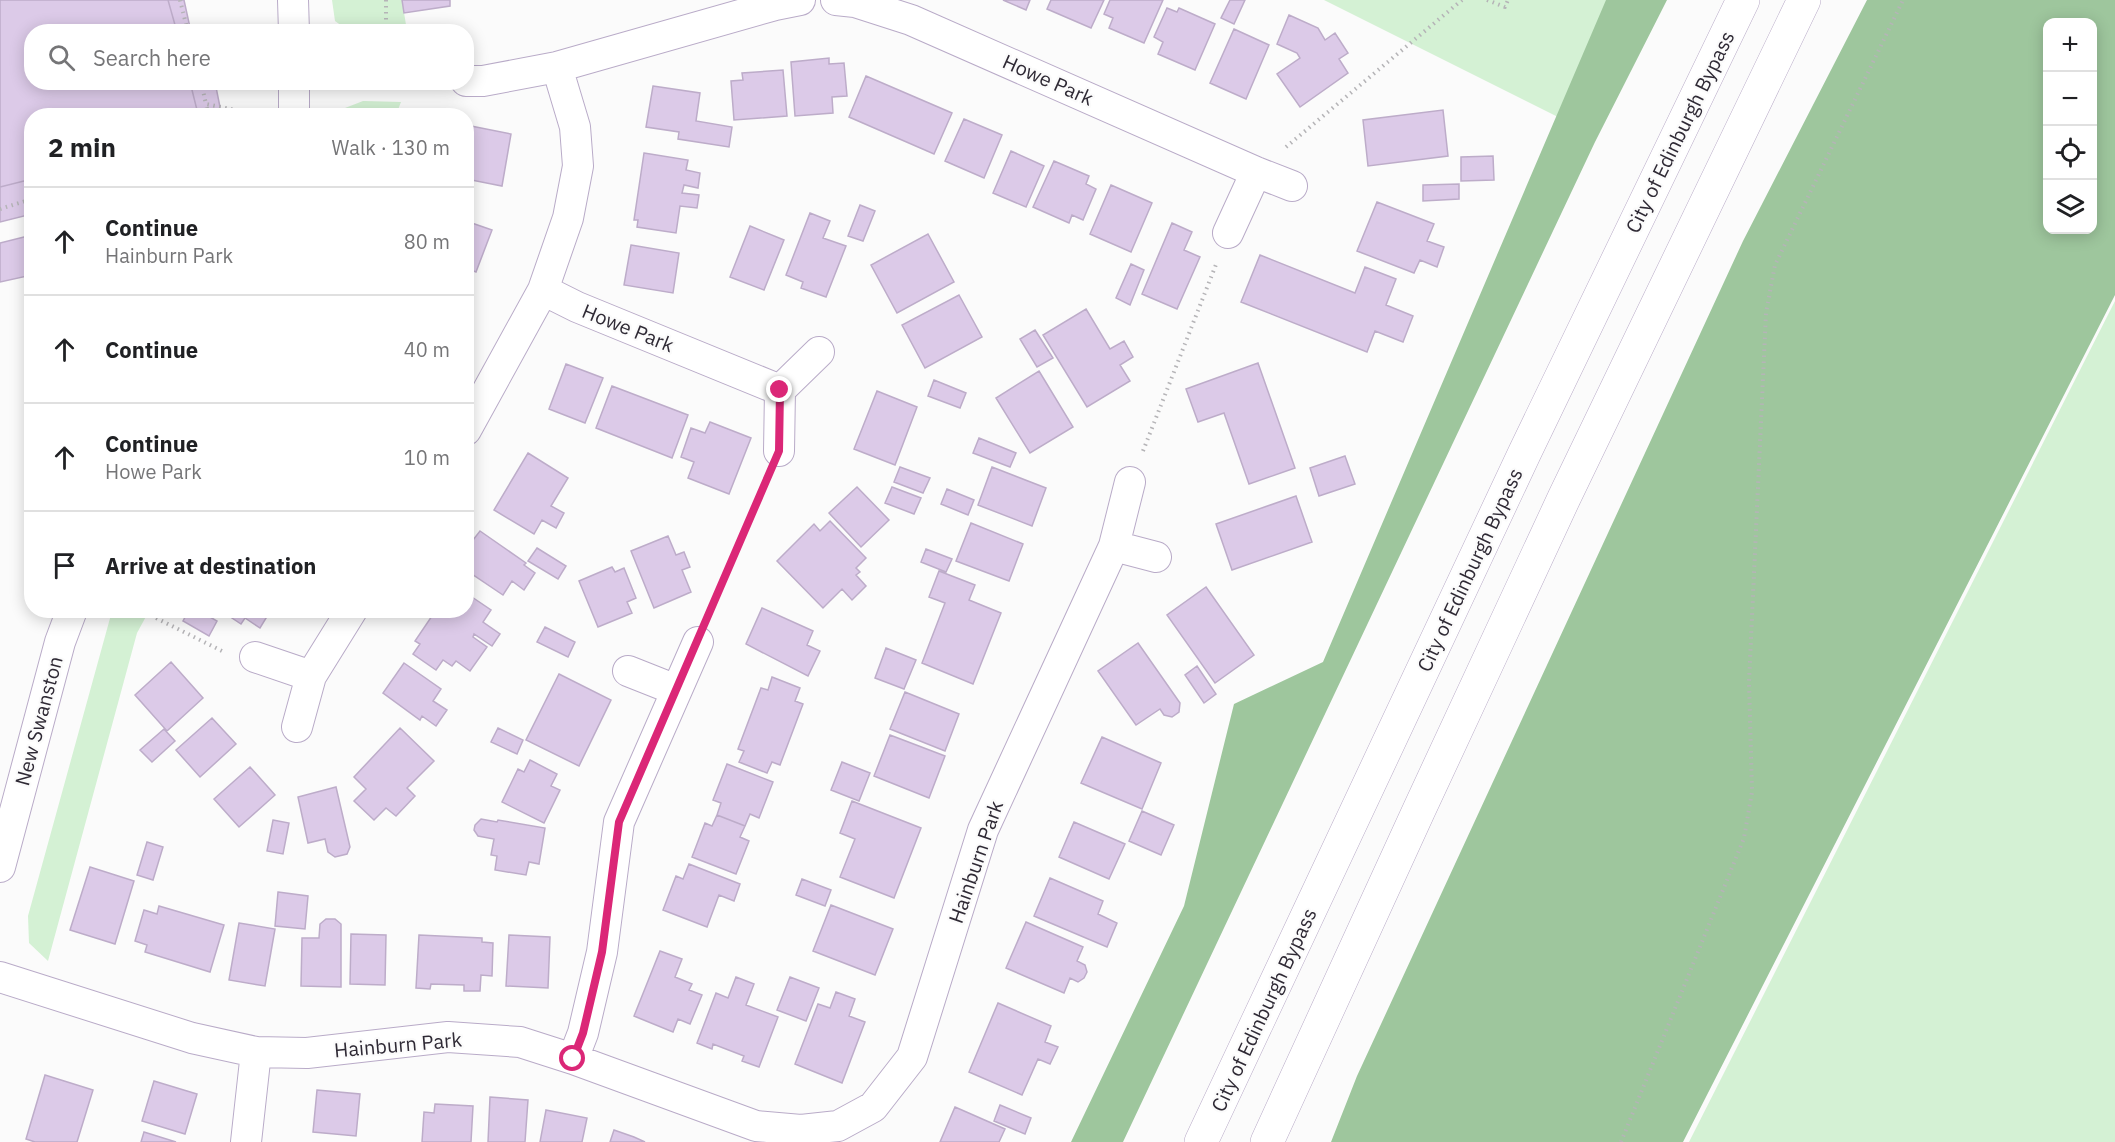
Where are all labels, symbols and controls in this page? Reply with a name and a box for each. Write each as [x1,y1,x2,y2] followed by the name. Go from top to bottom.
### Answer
[2043,18,2097,234] map controls
[2043,18,2097,72] button: +
[24,24,474,90] search box
[1619,26,1740,237] street label: City of Edinburgh Bypass
[45,41,78,74] icon: search
[93,43,211,72] text: Search here
[999,48,1098,112] street label: Howe Park
[2043,72,2097,126] button: −
[2043,126,2097,180] button: locate
[48,130,116,164] text: 2 min
[332,134,450,161] text: Walk · 130 m
[2043,180,2097,234] button: layers
[105,213,198,242] text: Continue
[48,225,81,258] icon: ahead
[404,228,450,255] text: 80 m
[105,242,233,269] text: Hainburn Park
[578,297,678,358] street label: Howe Park
[48,333,81,366] icon: ahead
[105,335,198,364] text: Continue
[404,336,450,363] text: 40 m
[766,376,792,402] route end
[105,429,198,458] text: Continue
[48,441,81,474] icon: ahead
[404,444,450,471] text: 10 m
[105,458,202,485] text: Howe Park
[1410,464,1529,676] street label: City of Edinburgh Bypass
[48,549,81,582] icon: arrive
[105,551,316,580] text: Arrive at destination
[8,653,69,789] street label: New Swanston
[942,796,1009,927] street label: Hainburn Park
[1204,904,1323,1116] street label: City of Edinburgh Bypass
[333,1025,463,1064] street label: Hainburn Park
[559,1045,585,1071] route start

